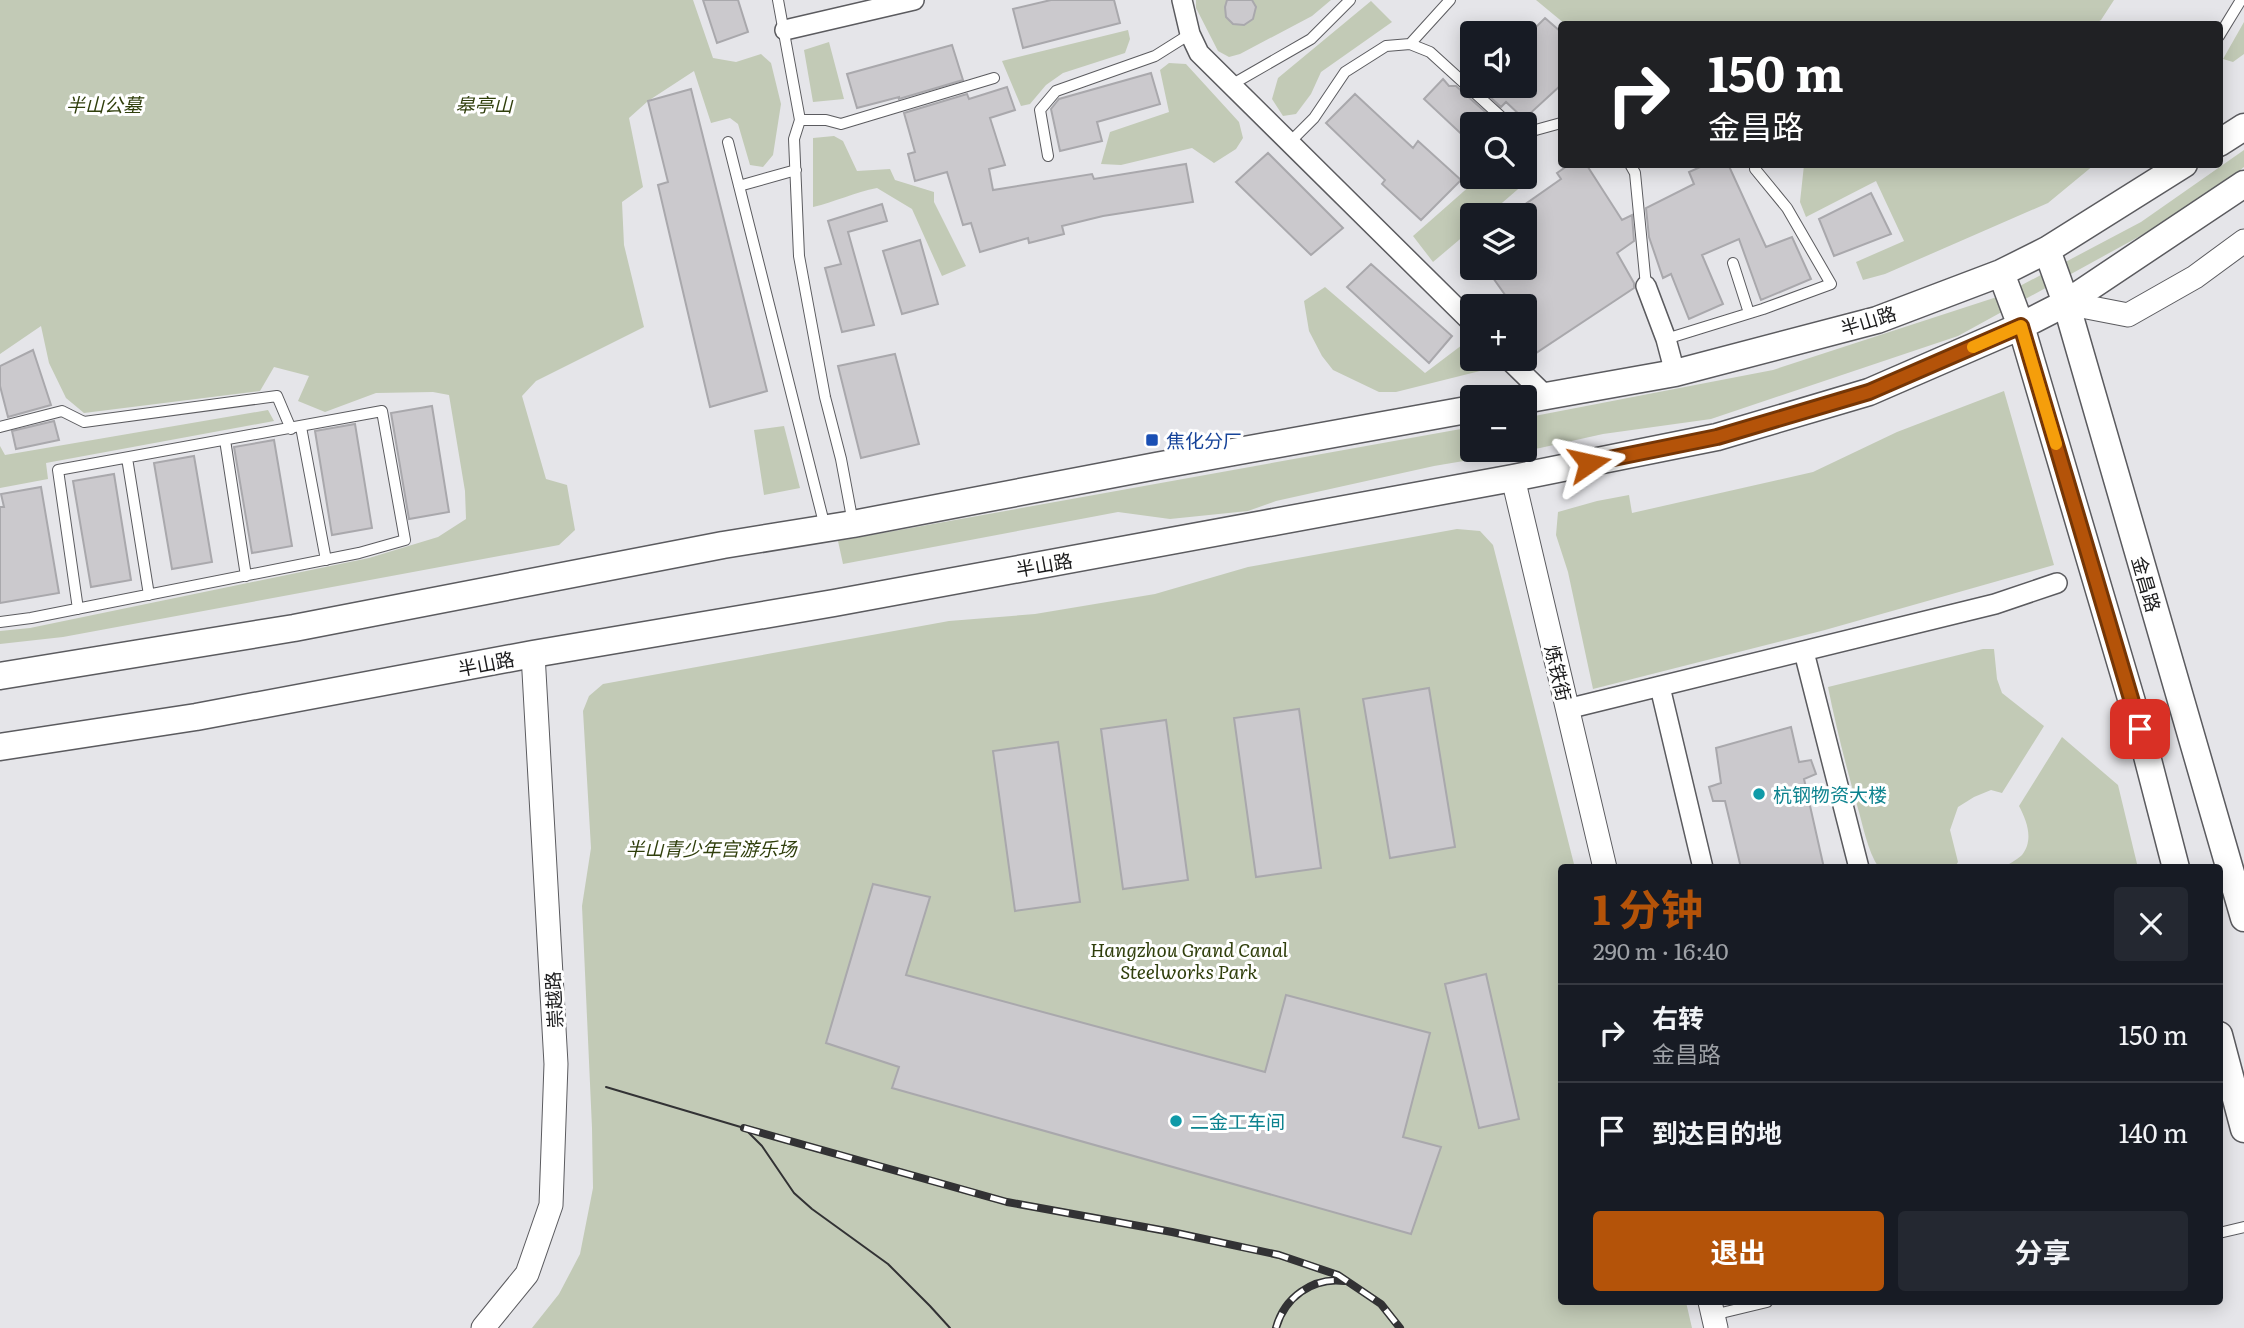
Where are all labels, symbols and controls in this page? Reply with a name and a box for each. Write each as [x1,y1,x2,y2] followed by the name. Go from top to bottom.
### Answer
[1460,21,1537,462] map controls
[1460,21,1537,98] button: sound
[1708,34,1844,107] text: 150 m
[1593,49,1684,140] icon: right
[66,90,145,118] park label: 半山公墓
[455,90,513,118] park label: 皋亭山
[1708,101,1804,149] text: 金昌路
[1460,112,1537,189] button: search
[1460,203,1537,280] button: layers
[1460,294,1537,371] button: +
[1837,298,1899,342] street label: 半山路
[1460,385,1537,462] button: −
[1166,426,1242,454] place label: 焦化分厂
[1552,426,1626,500] position arrow
[1144,432,1160,448] marker: 焦化分厂
[1013,545,1075,583] street label: 半山路
[2126,553,2168,615] street label: 金昌路
[1539,642,1579,704] street label: 炼铁街
[455,644,517,682] street label: 半山路
[2110,699,2170,759] pin
[2121,710,2159,748] icon: arrive
[1773,780,1887,808] place label: 杭钢物资大楼
[1751,786,1767,802] marker: 杭钢物资大楼
[625,834,798,862] park label: 半山青少年宫游乐场
[1593,876,1703,938] text: 1 分钟
[2114,887,2188,961] button: close
[1593,933,1729,967] text: 290 m · 16:40
[1090,935,1289,985] park label: Hangzhou Grand Canal Steelworks Park
[538,971,568,1029] street label: 崇越路
[1652,997,1704,1036] text: 右转
[1593,1014,1631,1052] icon: right
[2119,1014,2188,1053] text: 150 m
[1652,1036,1721,1070] text: 金昌路
[1190,1107,1285,1135] place label: 二金工车间
[1593,1112,1631,1150] icon: arrive
[1652,1112,1782,1151] text: 到达目的地
[2119,1112,2188,1151] text: 140 m
[1168,1113,1184,1129] marker: 二金工车间
[1593,1211,1884,1291] button: 退出
[1898,1211,2188,1291] button: 分享

